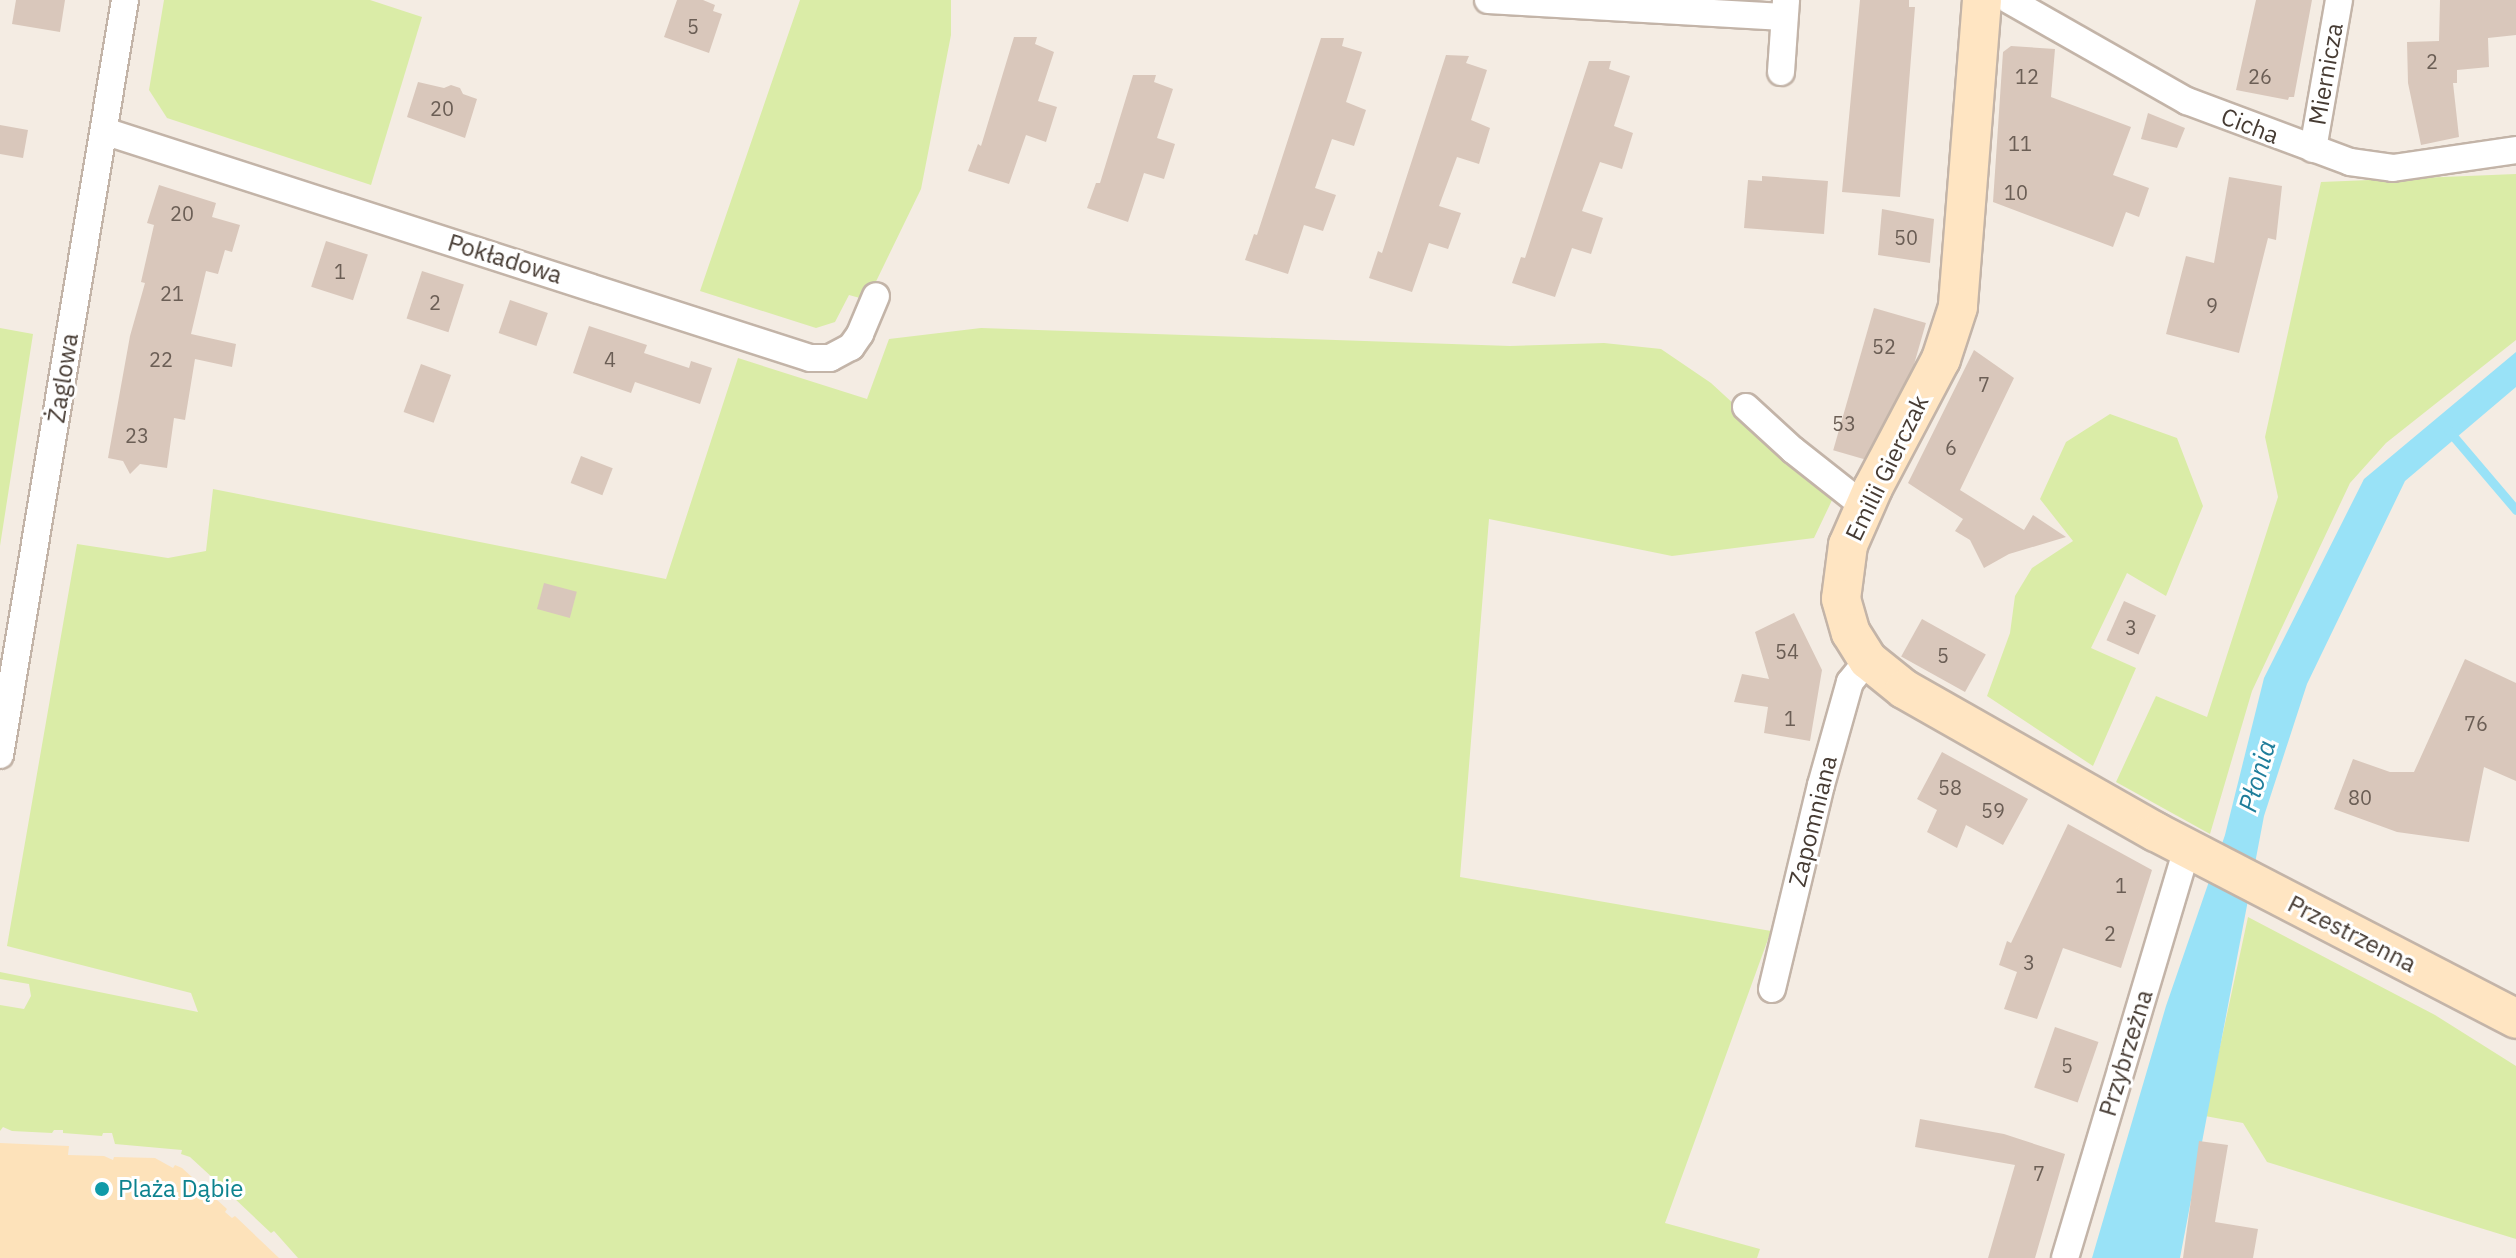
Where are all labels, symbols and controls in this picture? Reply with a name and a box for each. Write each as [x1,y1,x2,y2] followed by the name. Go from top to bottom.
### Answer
[687,14,699,38] house number: 5
[2303,21,2349,127] street label: Miernicza
[2426,49,2438,73] house number: 2
[2015,64,2039,88] house number: 12
[2248,64,2272,88] house number: 26
[430,96,454,120] house number: 20
[2217,102,2283,150] street label: Cicha
[2008,131,2032,155] house number: 11
[2004,180,2028,204] house number: 10
[170,201,194,225] house number: 20
[1894,225,1918,249] house number: 50
[444,228,566,290] street label: Pokładowa
[334,259,346,283] house number: 1
[160,281,184,305] house number: 21
[429,290,441,314] house number: 2
[2206,293,2218,317] house number: 9
[42,331,84,425] street label: Żaglowa
[1872,334,1896,358] house number: 52
[149,347,173,371] house number: 22
[604,347,616,371] house number: 4
[1978,372,1990,396] house number: 7
[1839,391,1935,545] street label: Emilii Gierczak
[1832,411,1856,435] house number: 53
[125,423,149,447] house number: 23
[1945,435,1957,459] house number: 6
[2125,615,2137,639] house number: 3
[1775,639,1799,663] house number: 54
[1937,643,1949,667] house number: 5
[1784,706,1796,730] house number: 1
[2464,711,2488,735] house number: 76
[2232,736,2282,816] water label: Płonia
[1783,753,1843,889] street label: Zapomniana
[1938,775,1962,799] house number: 58
[2348,785,2372,809] house number: 80
[1981,798,2005,822] house number: 59
[2115,873,2127,897] house number: 1
[2283,889,2421,979] street label: Przestrzenna
[2104,921,2116,945] house number: 2
[2023,950,2035,974] house number: 3
[2093,986,2159,1120] street label: Przybrzeżna
[2061,1053,2073,1077] house number: 5
[2033,1161,2045,1185] house number: 7
[118,1175,244,1203] place label: Plaża Dąbie
[93,1180,111,1198] marker: Plaża Dąbie

